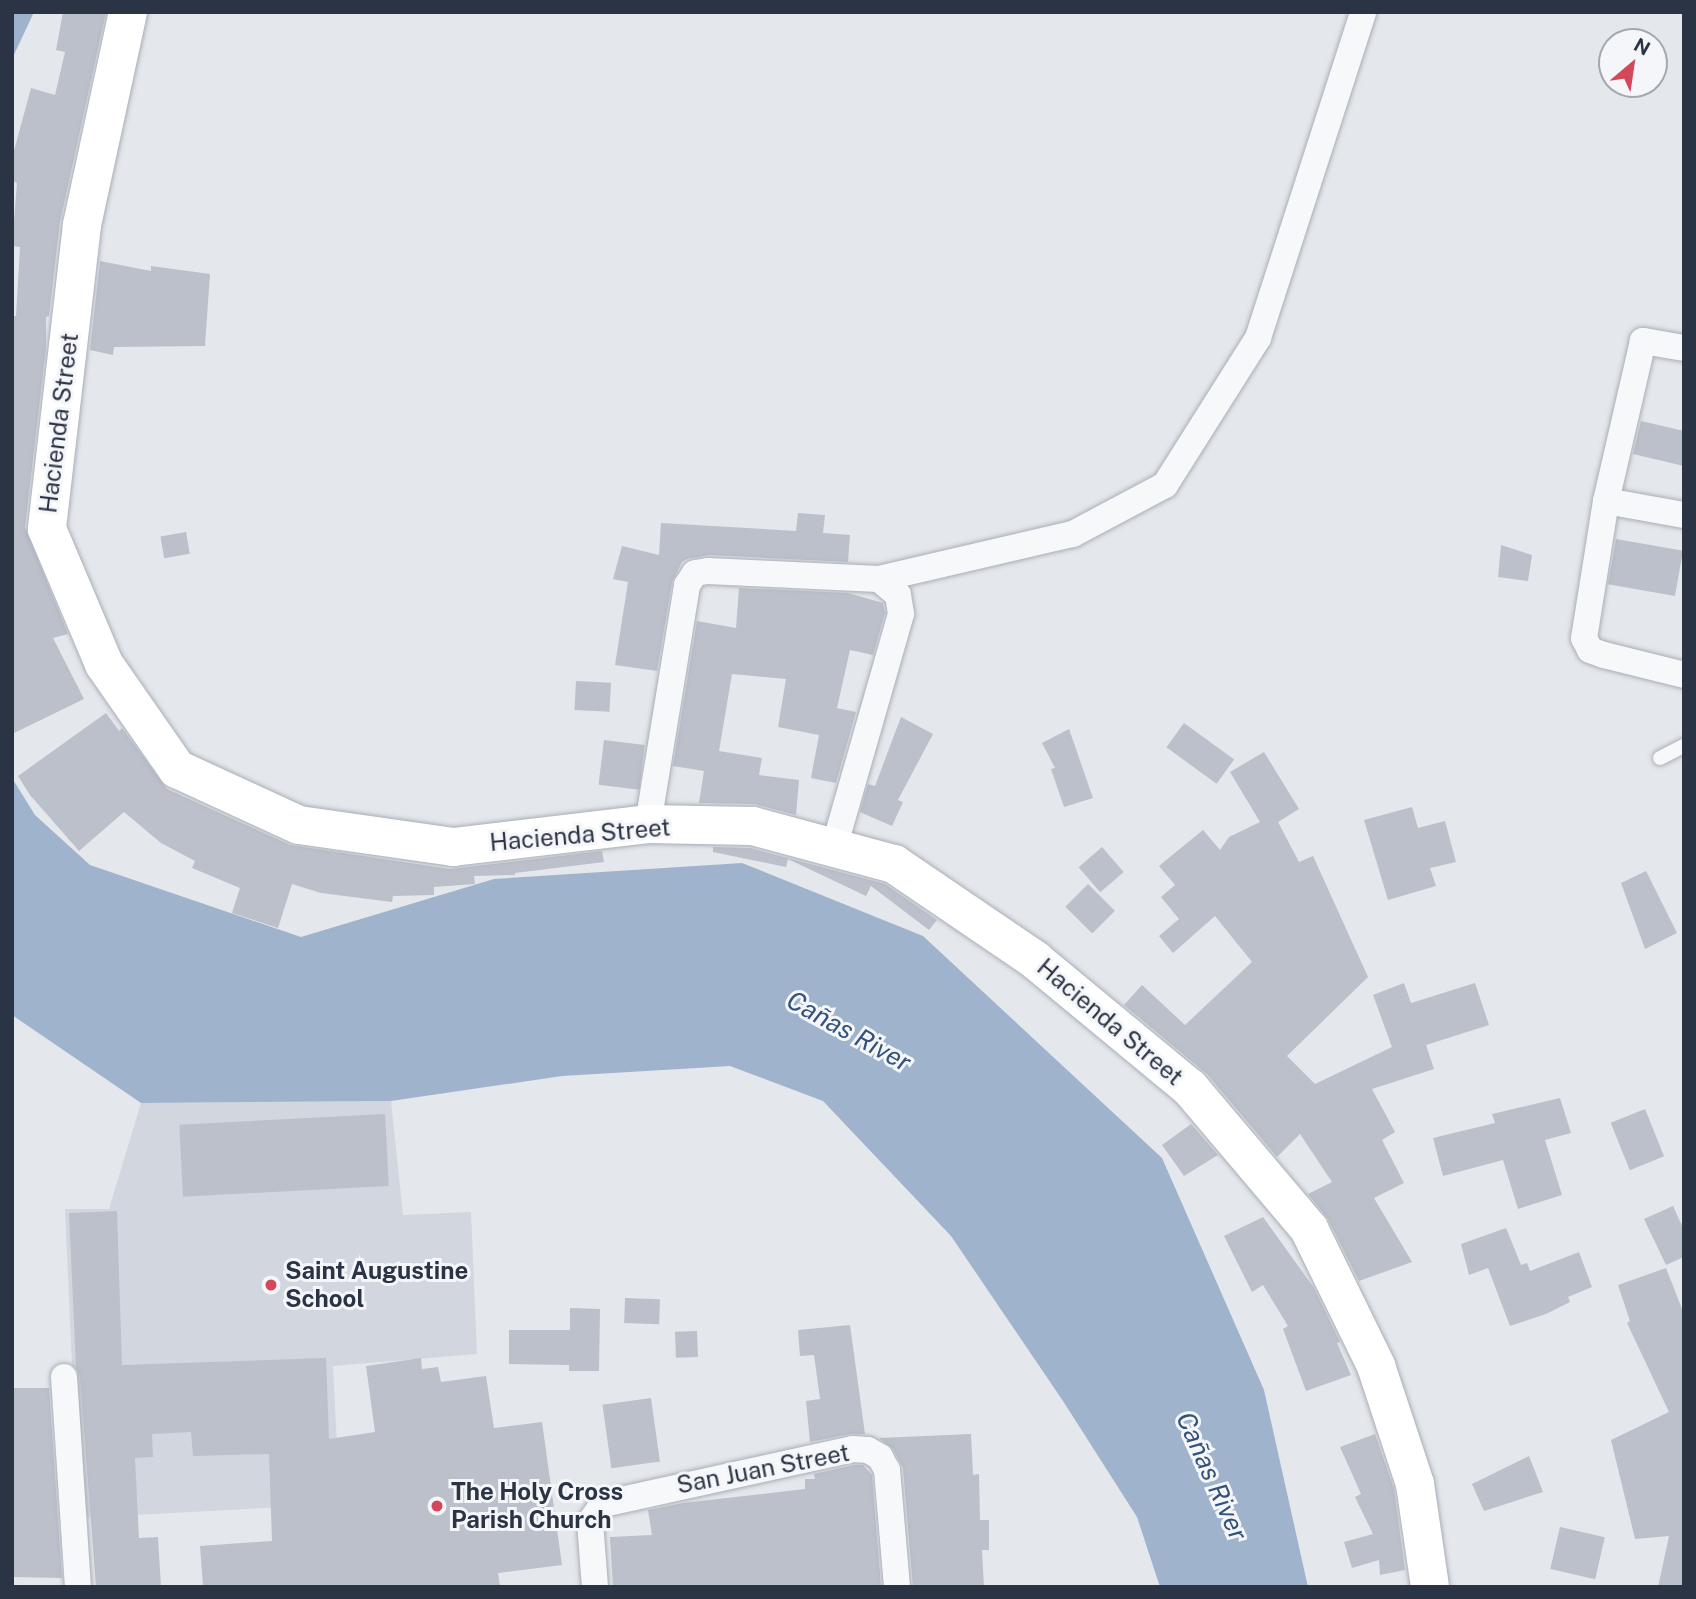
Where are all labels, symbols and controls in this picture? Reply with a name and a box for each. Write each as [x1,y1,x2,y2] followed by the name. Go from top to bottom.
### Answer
[1598,28,1668,98] north arrow
[1630,33,1654,60] text: N
[34,331,84,515] street label: Hacienda Street
[488,813,672,857] street label: Hacienda Street
[1031,953,1189,1091] street label: Hacienda Street
[781,984,917,1078] water label: Cañas River
[285,1257,468,1313] place label: Saint Augustine School
[263,1277,279,1293] marker: Saint Augustine School
[1170,1407,1254,1545] water label: Cañas River
[674,1438,852,1500] street label: San Juan Street
[451,1478,624,1534] place label: The Holy Cross Parish Church
[429,1498,445,1514] marker: The Holy Cross Parish Church

